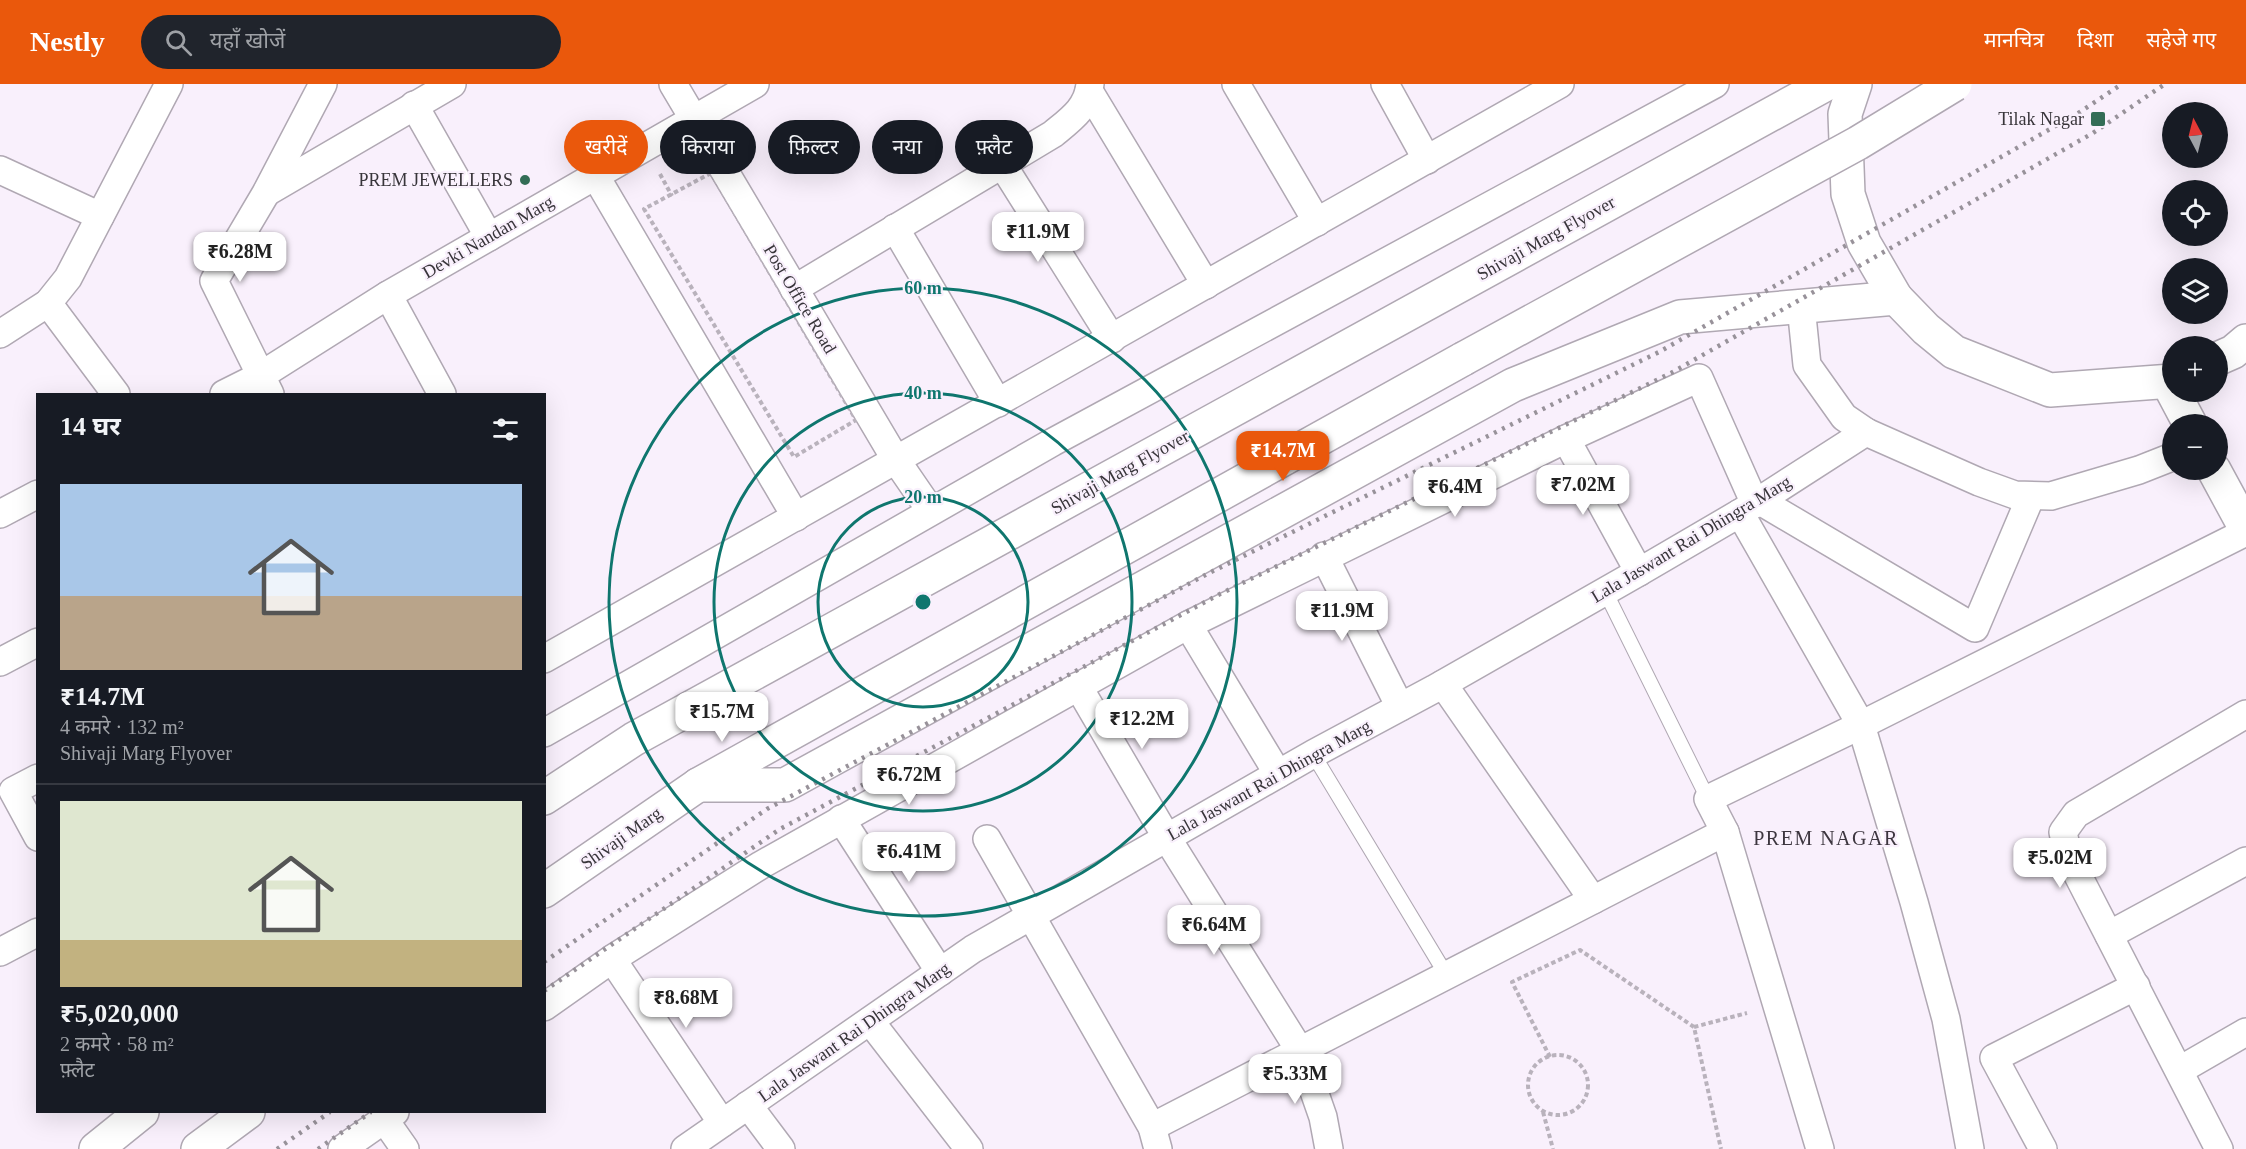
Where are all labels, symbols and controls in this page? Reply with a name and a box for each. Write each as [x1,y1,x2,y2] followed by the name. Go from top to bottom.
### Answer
[141,15,561,69] search box
[30,26,105,57] text: Nestly
[162,26,195,59] icon: search
[210,28,285,53] text: यहाँ खोजें
[1984,28,2044,52] text: मानचित्र
[2077,28,2113,52] text: दिशा
[2146,28,2216,52] text: सहेजे गए
[2162,102,2228,168] north arrow
[2162,102,2228,480] map controls
[1998,109,2084,129] place label: Tilak Nagar
[2089,110,2107,128] marker: Tilak Nagar
[564,120,648,174] chip: खरीदें
[660,120,756,174] chip: किराया
[768,120,860,174] chip: फ़िल्टर
[872,120,943,174] chip: नया
[955,120,1033,174] chip: फ़्लैट
[358,170,513,190] place label: PREM JEWELLERS
[518,173,532,187] marker: PREM JEWELLERS
[2162,180,2228,246] button: locate
[419,191,557,283] street label: Devki Nandan Marg
[1474,192,1618,284] street label: Shivaji Marg Flyover
[989,212,1087,263] pin: ₹11.9M
[1006,220,1070,242] text: ₹11.9M
[191,232,289,283] pin: ₹6.28M
[207,240,273,262] text: ₹6.28M
[760,241,840,357] street label: Post Office Road
[2162,258,2228,324] button: layers
[904,278,942,298] text: 60 m
[2162,336,2228,402] button: +
[904,383,942,403] text: 40 m
[60,412,121,441] text: 14 घर
[489,413,522,446] icon: filters
[2162,414,2228,480] button: −
[1048,426,1192,518] street label: Shivaji Marg Flyover
[1234,431,1332,482] pin: ₹14.7M
[1250,439,1316,461] text: ₹14.7M
[1534,465,1632,516] pin: ₹7.02M
[1413,467,1497,518] pin: ₹6.4M
[1587,471,1795,607] street label: Lala Jaswant Rai Dhingra Marg
[1550,473,1616,495] text: ₹7.02M
[1427,475,1483,497] text: ₹6.4M
[904,487,942,507] text: 20 m
[237,523,345,631] icon: home
[1293,591,1391,642] pin: ₹11.9M
[913,592,933,612] centre of rings
[1310,599,1374,621] text: ₹11.9M
[60,682,145,711] text: ₹14.7M
[673,692,771,743] pin: ₹15.7M
[1093,699,1191,750] pin: ₹12.2M
[689,700,755,722] text: ₹15.7M
[1109,707,1175,729] text: ₹12.2M
[60,716,184,738] text: 4 कमरे · 132 m²
[1164,716,1374,844] street label: Lala Jaswant Rai Dhingra Marg
[60,742,232,764] text: Shivaji Marg Flyover
[860,755,958,806] pin: ₹6.72M
[876,763,942,785] text: ₹6.72M
[577,803,665,873] street label: Shivaji Marg
[1753,827,1899,849] district label: PREM NAGAR
[860,832,958,883] pin: ₹6.41M
[2011,838,2109,889] pin: ₹5.02M
[237,840,345,948] icon: home
[876,840,942,862] text: ₹6.41M
[2027,846,2093,868] text: ₹5.02M
[1165,905,1263,956] pin: ₹6.64M
[1181,913,1247,935] text: ₹6.64M
[754,958,954,1106] street label: Lala Jaswant Rai Dhingra Marg
[637,978,735,1029] pin: ₹8.68M
[653,986,719,1008] text: ₹8.68M
[60,999,179,1028] text: ₹5,020,000
[60,1033,174,1055] text: 2 कमरे · 58 m²
[1246,1054,1344,1105] pin: ₹5.33M
[60,1059,95,1081] text: फ़्लैट
[1262,1062,1328,1084] text: ₹5.33M

